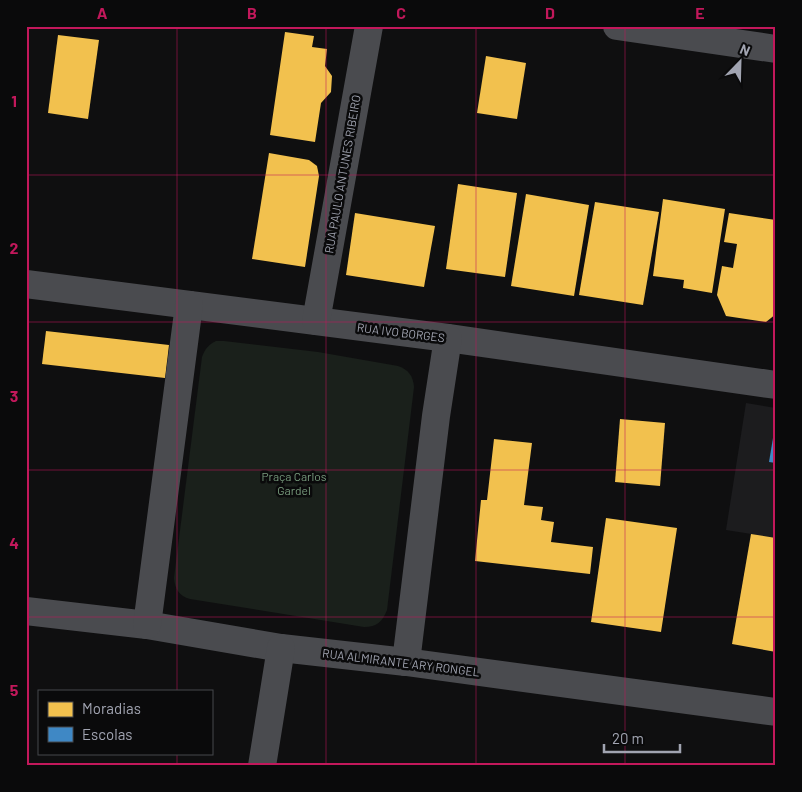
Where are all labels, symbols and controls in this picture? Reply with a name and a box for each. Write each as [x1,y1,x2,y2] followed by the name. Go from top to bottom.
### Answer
[97,3,108,22] text: A
[247,3,257,22] text: B
[396,3,406,22] text: C
[545,3,555,22] text: D
[695,3,705,22] text: E
[714,38,764,88] north arrow
[738,40,753,59] text: N
[11,91,17,110] text: 1
[321,94,363,254] street label: RUA PAULO ANTUNES RIBEIRO
[10,238,19,257] text: 2
[356,320,446,344] street label: RUA IVO BORGES
[10,386,18,405] text: 3
[261,469,327,497] park label: Praça Carlos Gardel
[9,533,19,552] text: 4
[322,645,481,679] street label: RUA ALMIRANTE ARY RONGEL
[10,680,19,699] text: 5
[38,690,212,754] legend
[82,699,141,717] text: Moradias
[604,722,681,754] scale bar
[82,725,133,743] text: Escolas
[612,729,644,747] text: 20 m

